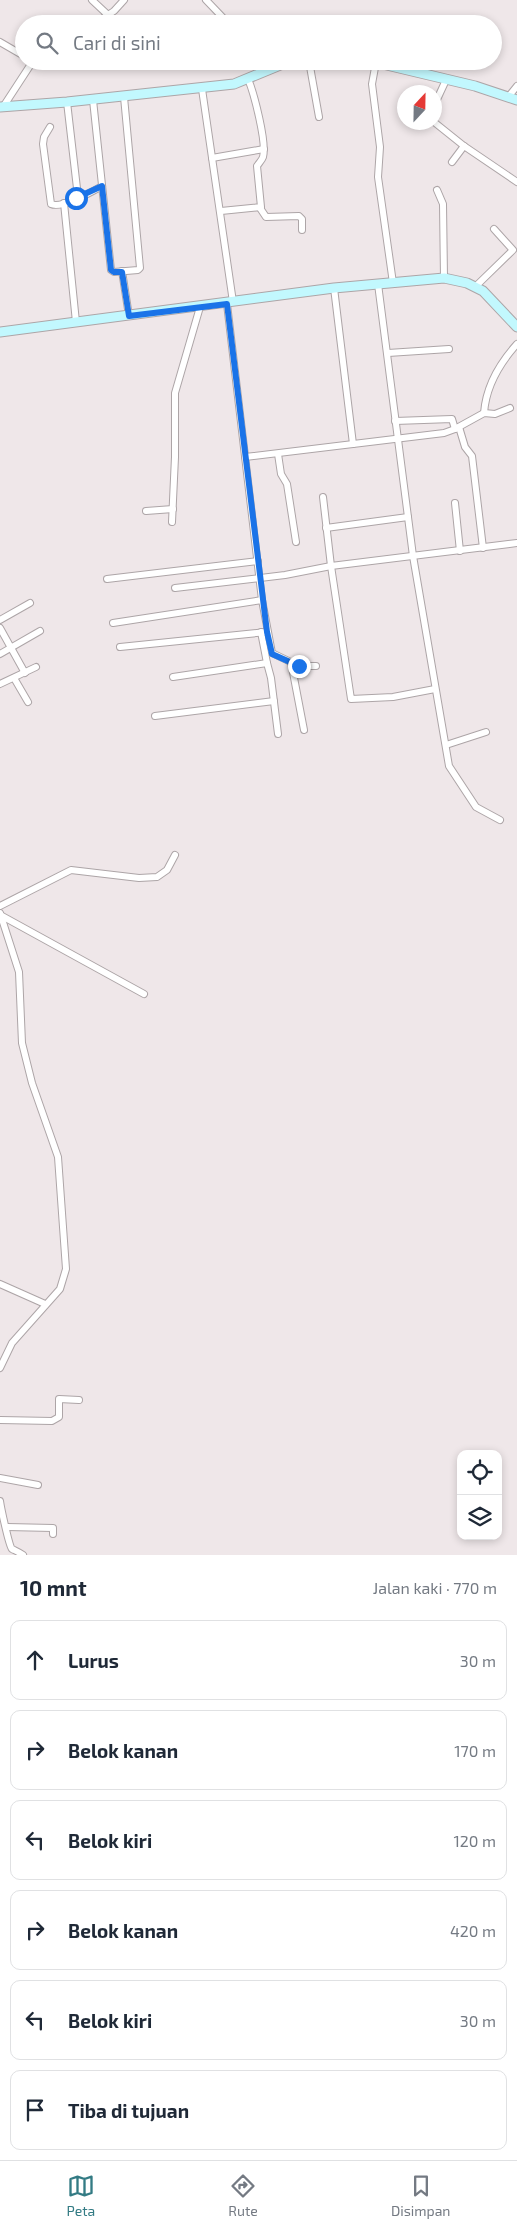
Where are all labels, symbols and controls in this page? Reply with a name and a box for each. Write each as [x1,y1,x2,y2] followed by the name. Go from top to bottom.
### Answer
[15,15,502,70] search box
[33,29,61,57] icon: search
[73,31,161,54] text: Cari di sini
[397,85,442,130] north arrow
[65,187,88,210] route start
[288,655,311,678] route end
[457,1450,502,1540] map controls
[457,1450,502,1495] button: locate
[457,1495,502,1540] button: layers
[20,1575,87,1600] text: 10 mnt
[373,1578,497,1597] text: Jalan kaki · 770 m
[21,1646,49,1674] icon: ahead
[68,1649,119,1672] text: Lurus
[460,1651,496,1670] text: 30 m
[21,1736,49,1764] icon: right
[68,1739,178,1762] text: Belok kanan
[454,1741,496,1760] text: 170 m
[21,1826,49,1854] icon: left
[68,1829,152,1852] text: Belok kiri
[453,1831,496,1850] text: 120 m
[21,1916,49,1944] icon: right
[68,1919,178,1942] text: Belok kanan
[450,1921,496,1940] text: 420 m
[21,2006,49,2034] icon: left
[68,2009,152,2032] text: Belok kiri
[460,2011,496,2030] text: 30 m
[21,2096,49,2124] icon: arrive
[68,2099,189,2122] text: Tiba di tujuan
[67,2172,95,2219] tab: Peta
[228,2172,258,2219] tab: Rute
[391,2172,450,2219] tab: Disimpan

